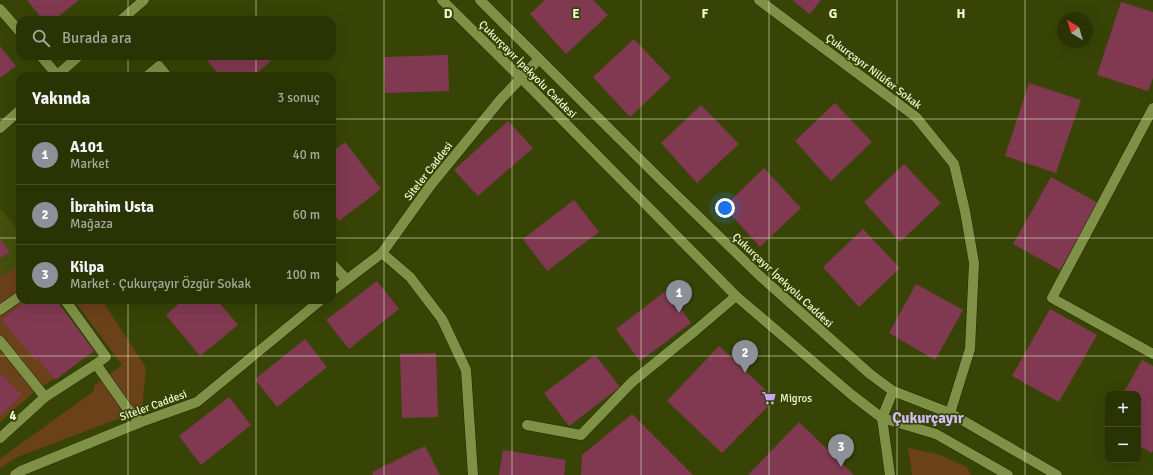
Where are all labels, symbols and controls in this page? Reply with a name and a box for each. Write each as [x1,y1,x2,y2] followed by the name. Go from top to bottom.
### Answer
[444,6,453,22] text: D
[572,6,580,22] text: E
[702,6,709,22] text: F
[829,6,837,22] text: G
[957,6,965,22] text: H
[1057,12,1093,48] north arrow
[16,16,336,60] search box
[476,17,580,121] street label: Çukurçayır İpekyolu Caddesi
[30,27,52,49] icon: search
[62,29,132,47] text: Burada ara
[823,31,925,112] street label: Çukurçayır Nilüfer Sokak
[32,88,90,109] text: Yakında
[277,90,320,106] text: 3 sonuç
[70,138,104,156] text: A101
[402,140,455,203] street label: Siteler Caddesi
[41,147,49,163] text: 1
[293,147,320,163] text: 40 m
[70,156,109,172] text: Market
[70,198,154,216] text: İbrahim Usta
[715,198,735,218] your location
[41,207,49,223] text: 2
[293,207,320,223] text: 60 m
[70,216,113,232] text: Mağaza
[730,230,836,330] street label: Çukurçayır İpekyolu Caddesi
[70,258,104,276] text: Kilpa
[41,267,49,283] text: 3
[286,267,320,283] text: 100 m
[70,276,251,292] text: Market · Çukurçayır Özgür Sokak
[666,280,692,313] pin: 1
[732,340,758,373] pin: 2
[118,387,189,424] street label: Siteler Caddesi
[761,390,777,406] supermarket icon: Migros
[1105,391,1141,463] map controls
[1105,391,1141,427] button: +
[780,392,812,405] place label: Migros
[9,408,17,424] text: 4
[892,409,964,427] district label: Çukurçayır
[1105,427,1141,463] button: −
[828,434,854,467] pin: 3

